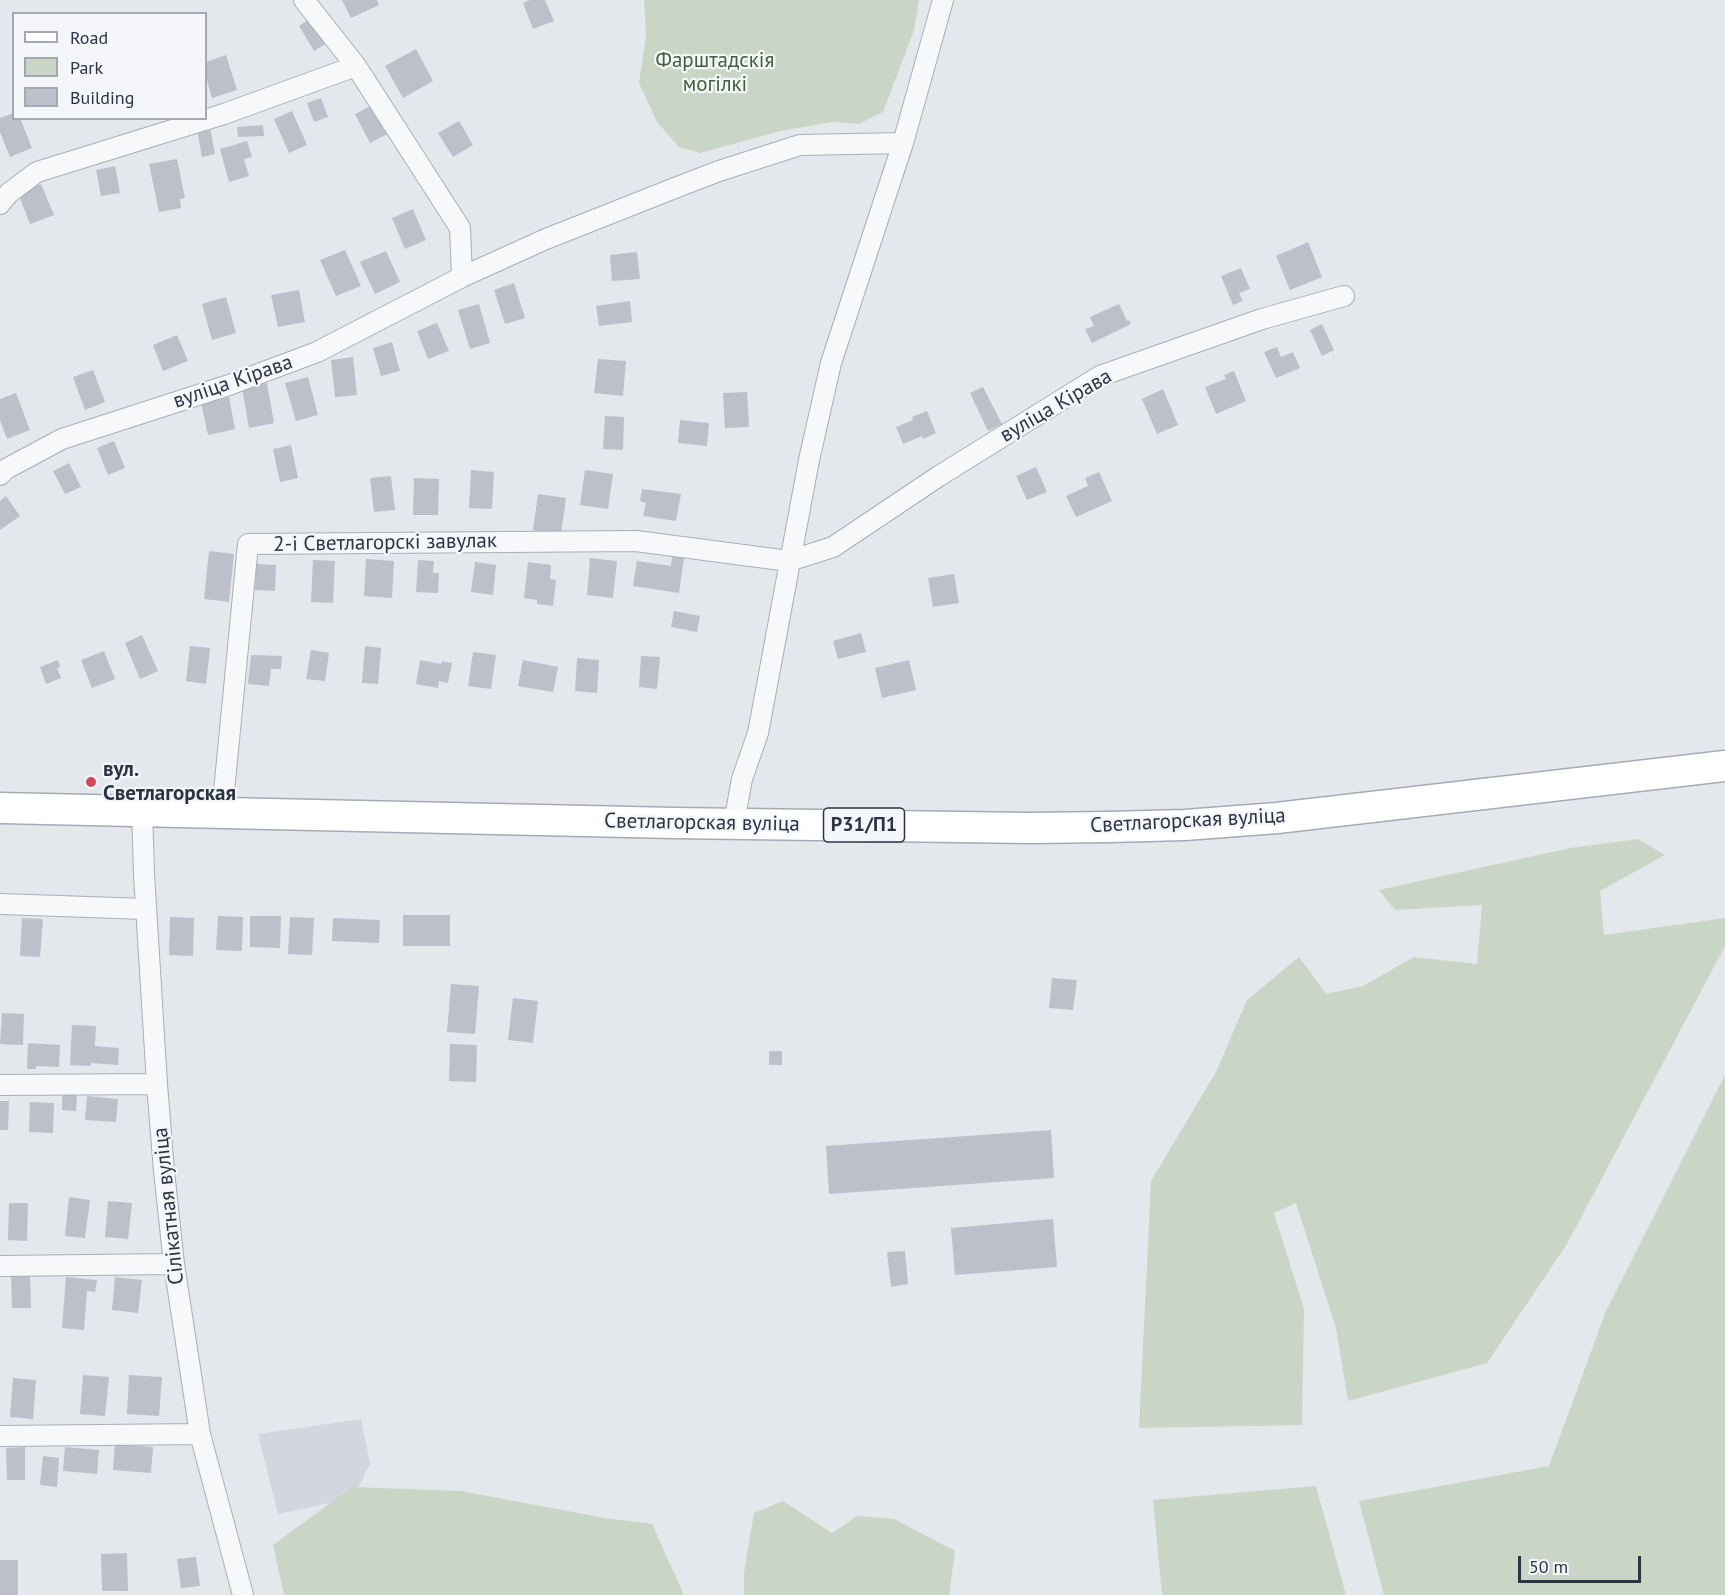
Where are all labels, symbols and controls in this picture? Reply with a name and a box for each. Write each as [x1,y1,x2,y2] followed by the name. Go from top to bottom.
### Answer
[12,12,207,120] legend
[70,26,108,49] text: Road
[656,48,774,98] park label: Фарштадскія могілкі
[70,56,103,79] text: Park
[70,86,134,109] text: Building
[170,350,296,414] street label: вуліца Кірава
[996,364,1116,448] street label: вуліца Кірава
[273,528,497,558] street label: 2-і Светлагорскі завулак
[103,757,236,807] place label: вул. Светлагорская
[84,775,98,789] marker: вул. Светлагорская
[1090,803,1286,839] street label: Светлагорская вуліца
[824,808,904,842] road number: Р31/П1
[604,809,800,837] street label: Светлагорская вуліца
[148,1126,190,1286] street label: Сілікатная вуліца
[1521,1544,1644,1582] scale bar
[1529,1555,1568,1578] text: 50 m

